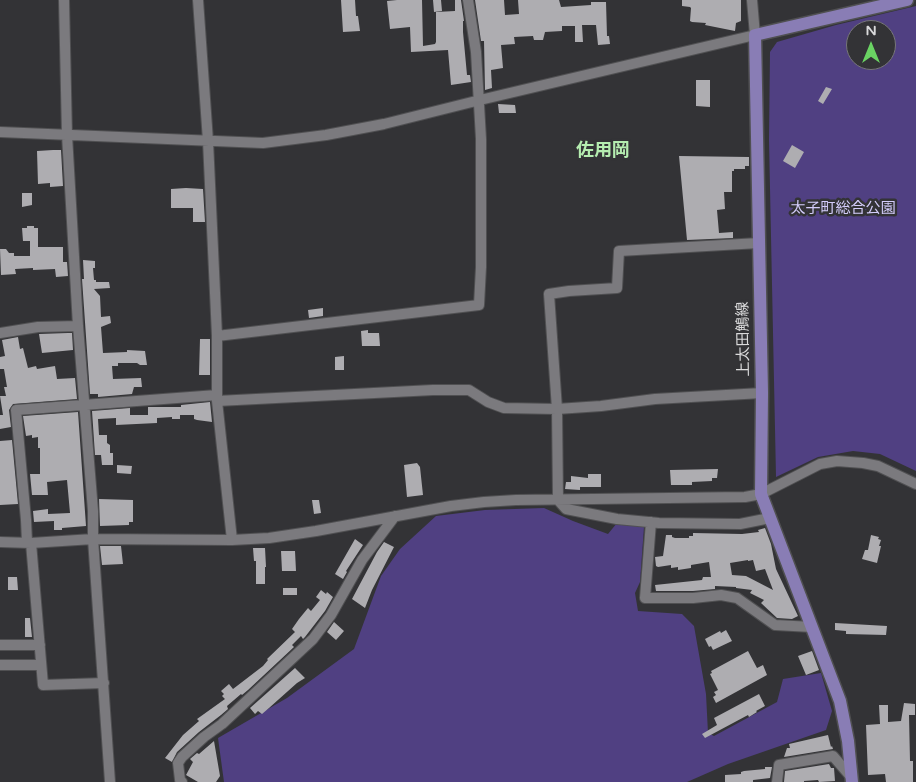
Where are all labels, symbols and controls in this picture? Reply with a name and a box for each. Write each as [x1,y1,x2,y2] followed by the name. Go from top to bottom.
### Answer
[846,20,896,70] north arrow
[865,22,877,39] text: N
[576,140,630,162] district label: 佐用岡
[791,200,895,218] park label: 太子町総合公園
[734,301,754,377] street label: 上太田鵤線

